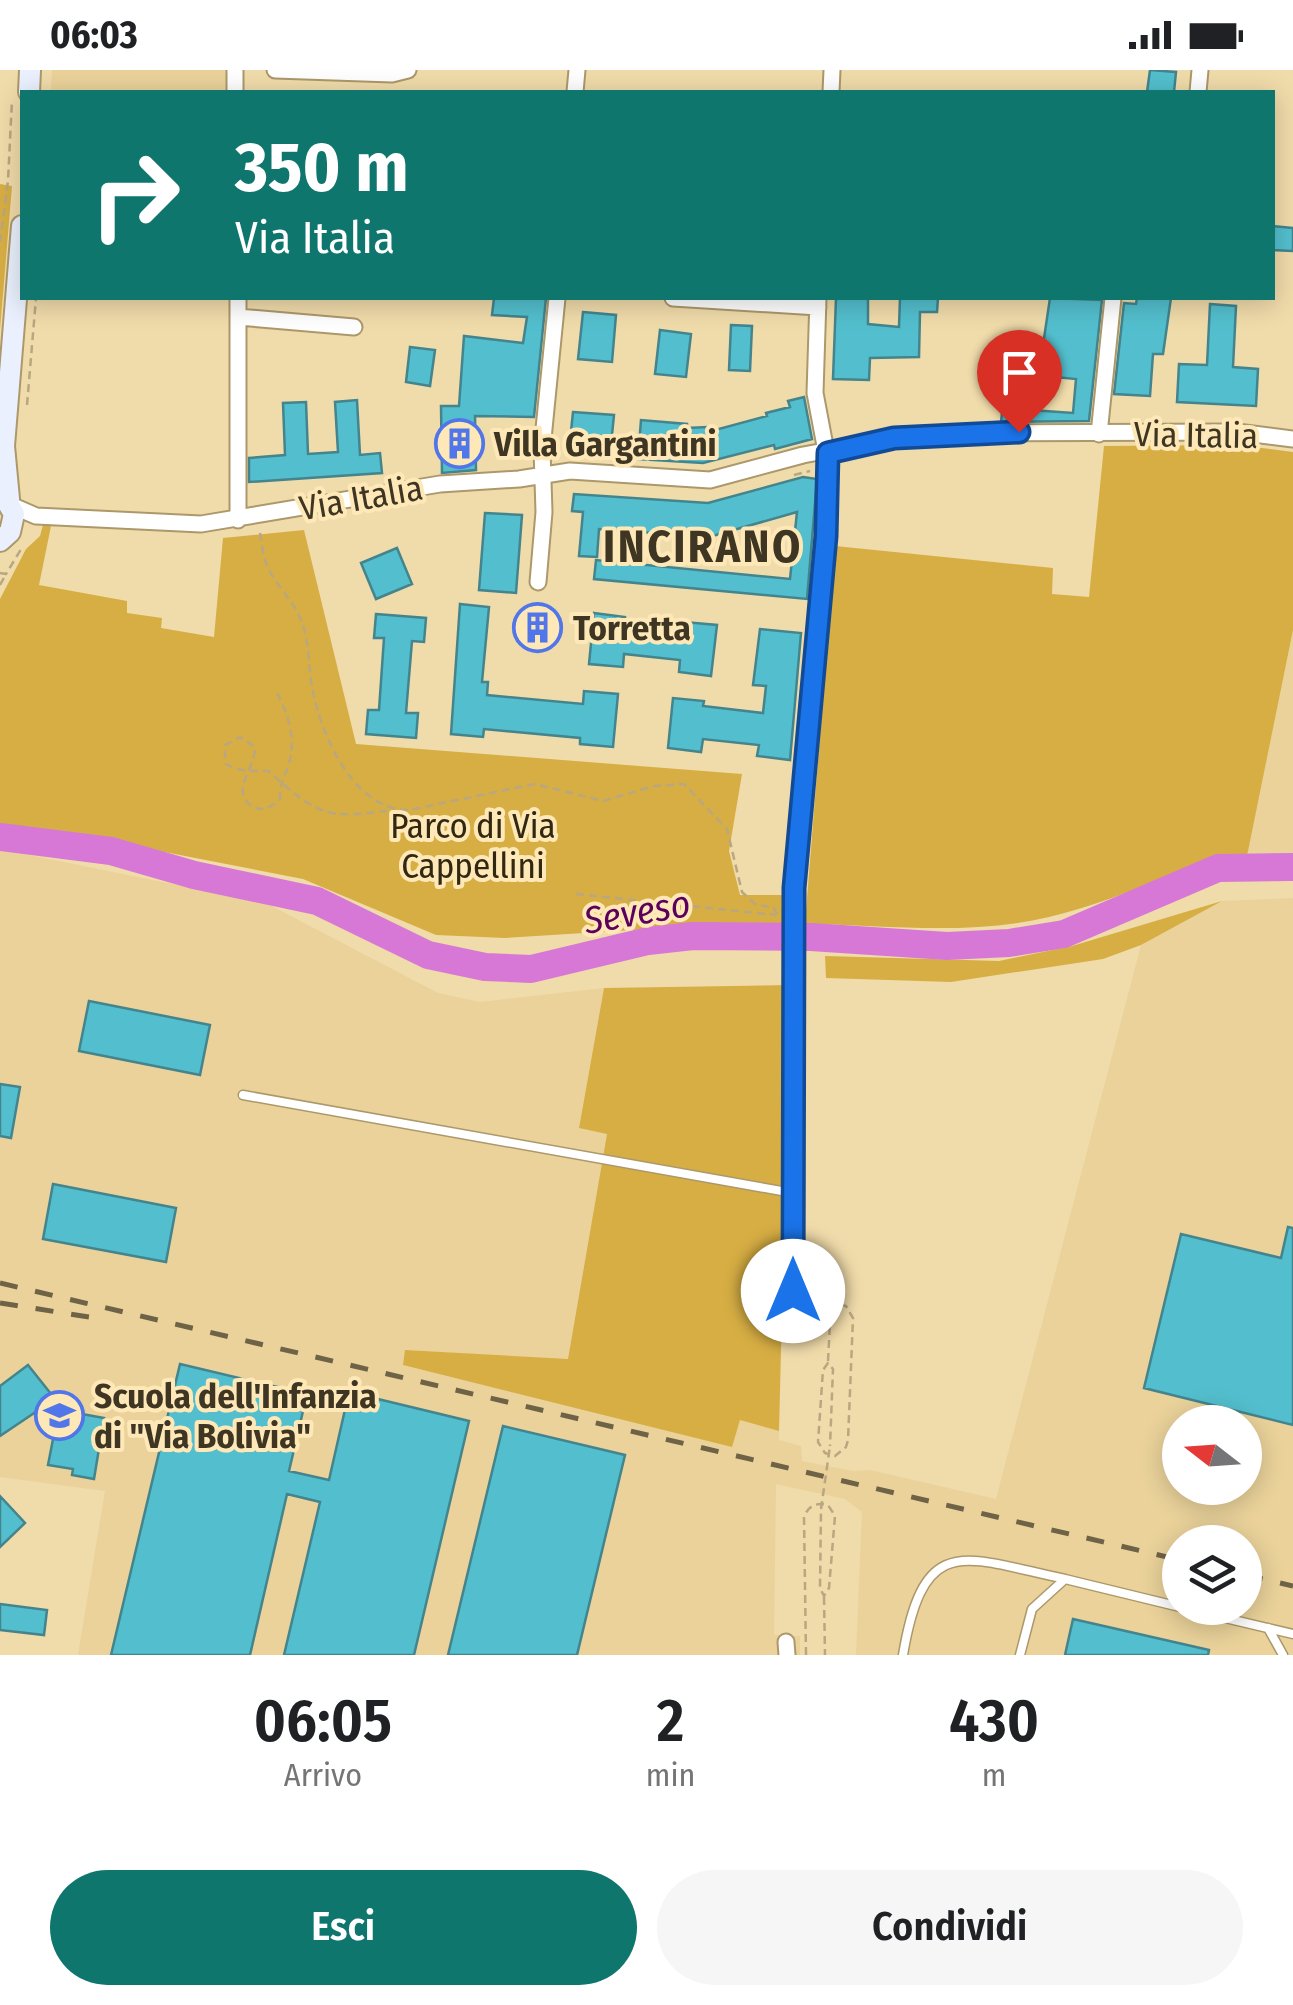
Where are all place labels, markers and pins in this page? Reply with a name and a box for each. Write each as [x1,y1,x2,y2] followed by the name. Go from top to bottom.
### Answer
[977,330,1062,433] pin
[433,418,485,470] building icon: Villa Gargantini
[493,423,717,465] place label: Villa Gargantini
[512,602,564,654] building icon: Torretta
[573,607,691,649] place label: Torretta
[94,1375,377,1457] place label: Scuola dell'Infanzia di "Via Bolivia"
[33,1390,85,1442] school or university icon: Scuola dell'Infanzia di "Via Bolivia"

